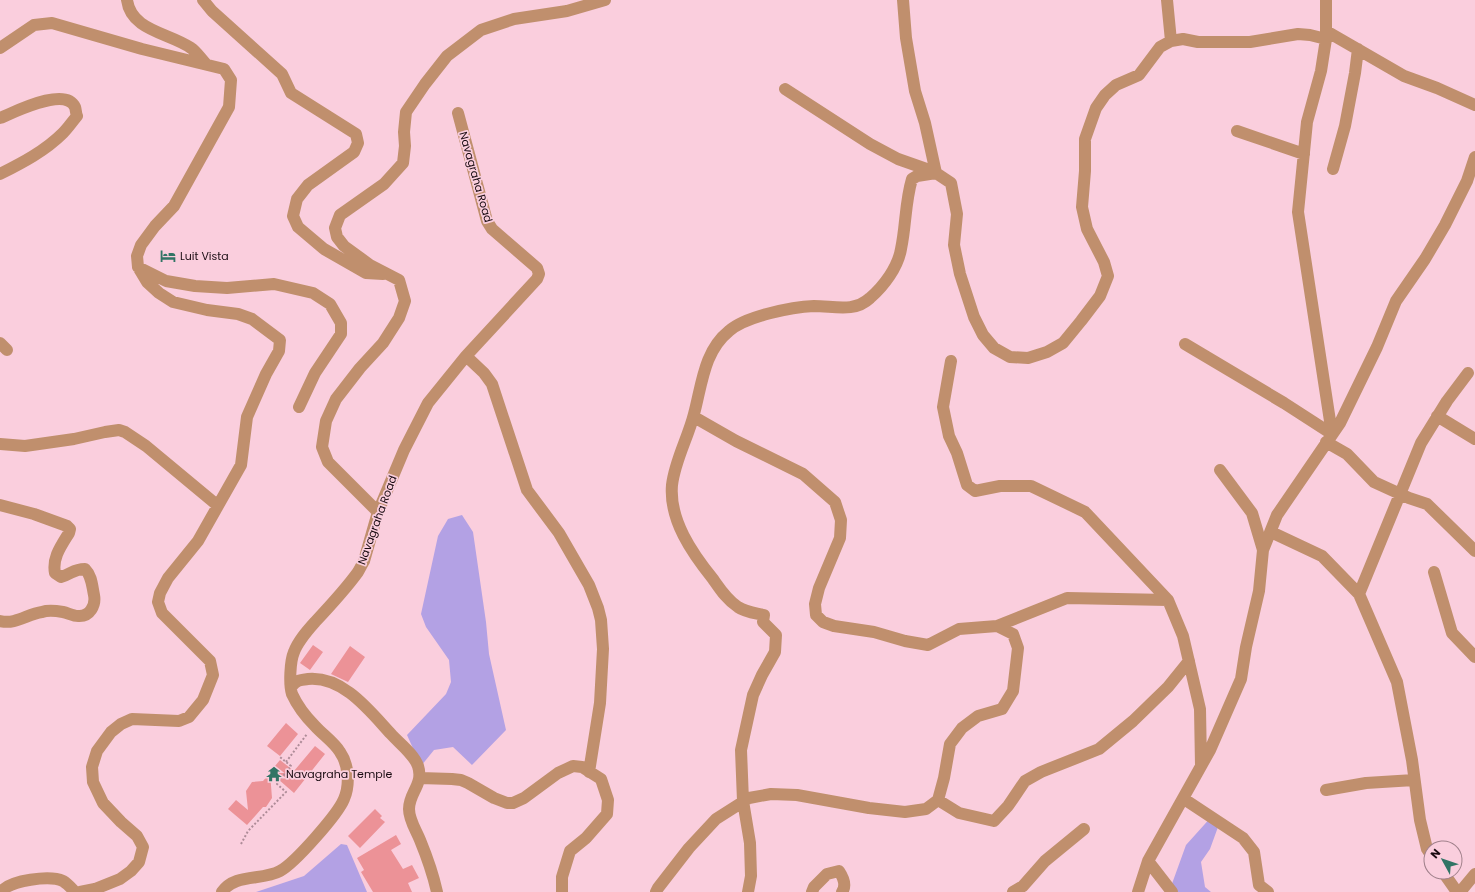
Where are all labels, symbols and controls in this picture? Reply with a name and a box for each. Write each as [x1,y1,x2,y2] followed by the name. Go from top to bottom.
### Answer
[455,130,497,224] street label: Navagraha Road
[159,247,177,265] hotel icon: Luit Vista
[180,248,229,264] place label: Luit Vista
[353,473,401,567] street label: Navagraha Road
[265,765,283,783] temple icon: Navagraha Temple
[286,766,392,782] place label: Navagraha Temple
[1423,840,1463,880] north arrow
[1427,845,1444,862] text: N

